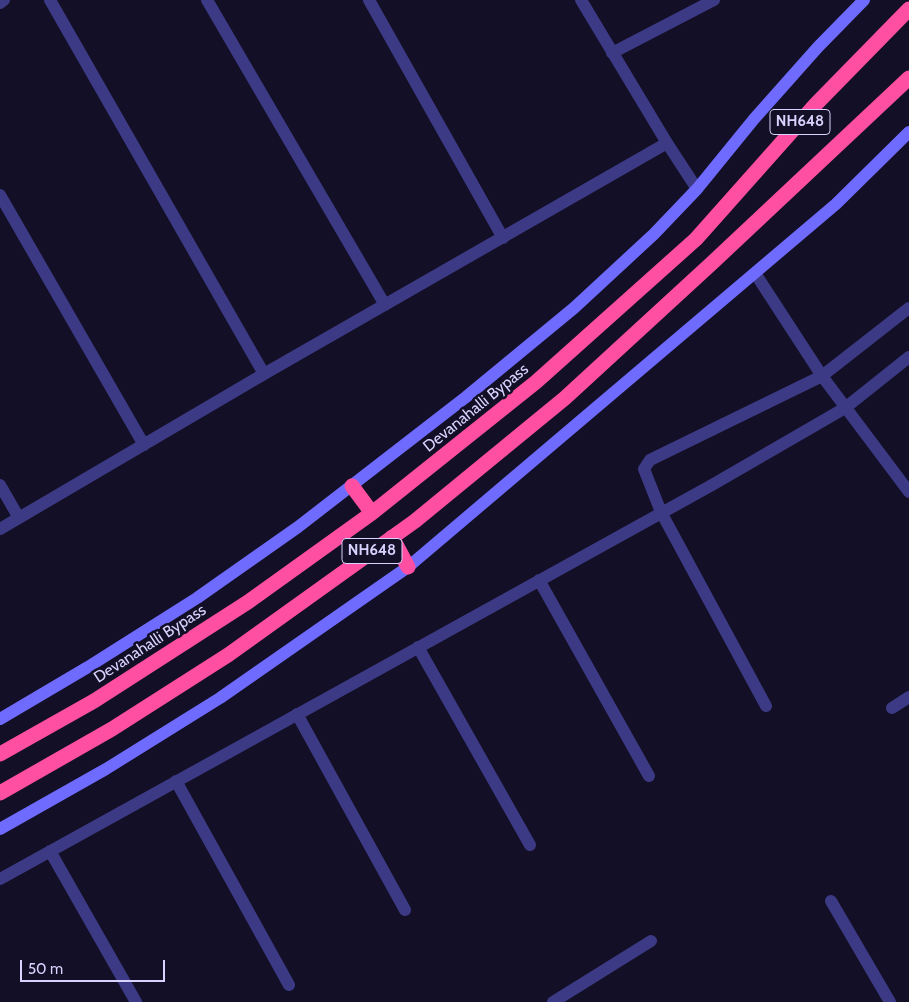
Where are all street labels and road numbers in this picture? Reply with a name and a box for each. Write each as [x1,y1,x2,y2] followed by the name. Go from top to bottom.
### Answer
[770,110,830,134] road number: NH648
[420,360,532,456] street label: Devanahalli Bypass
[342,538,402,564] road number: NH648
[90,601,210,687] street label: Devanahalli Bypass

